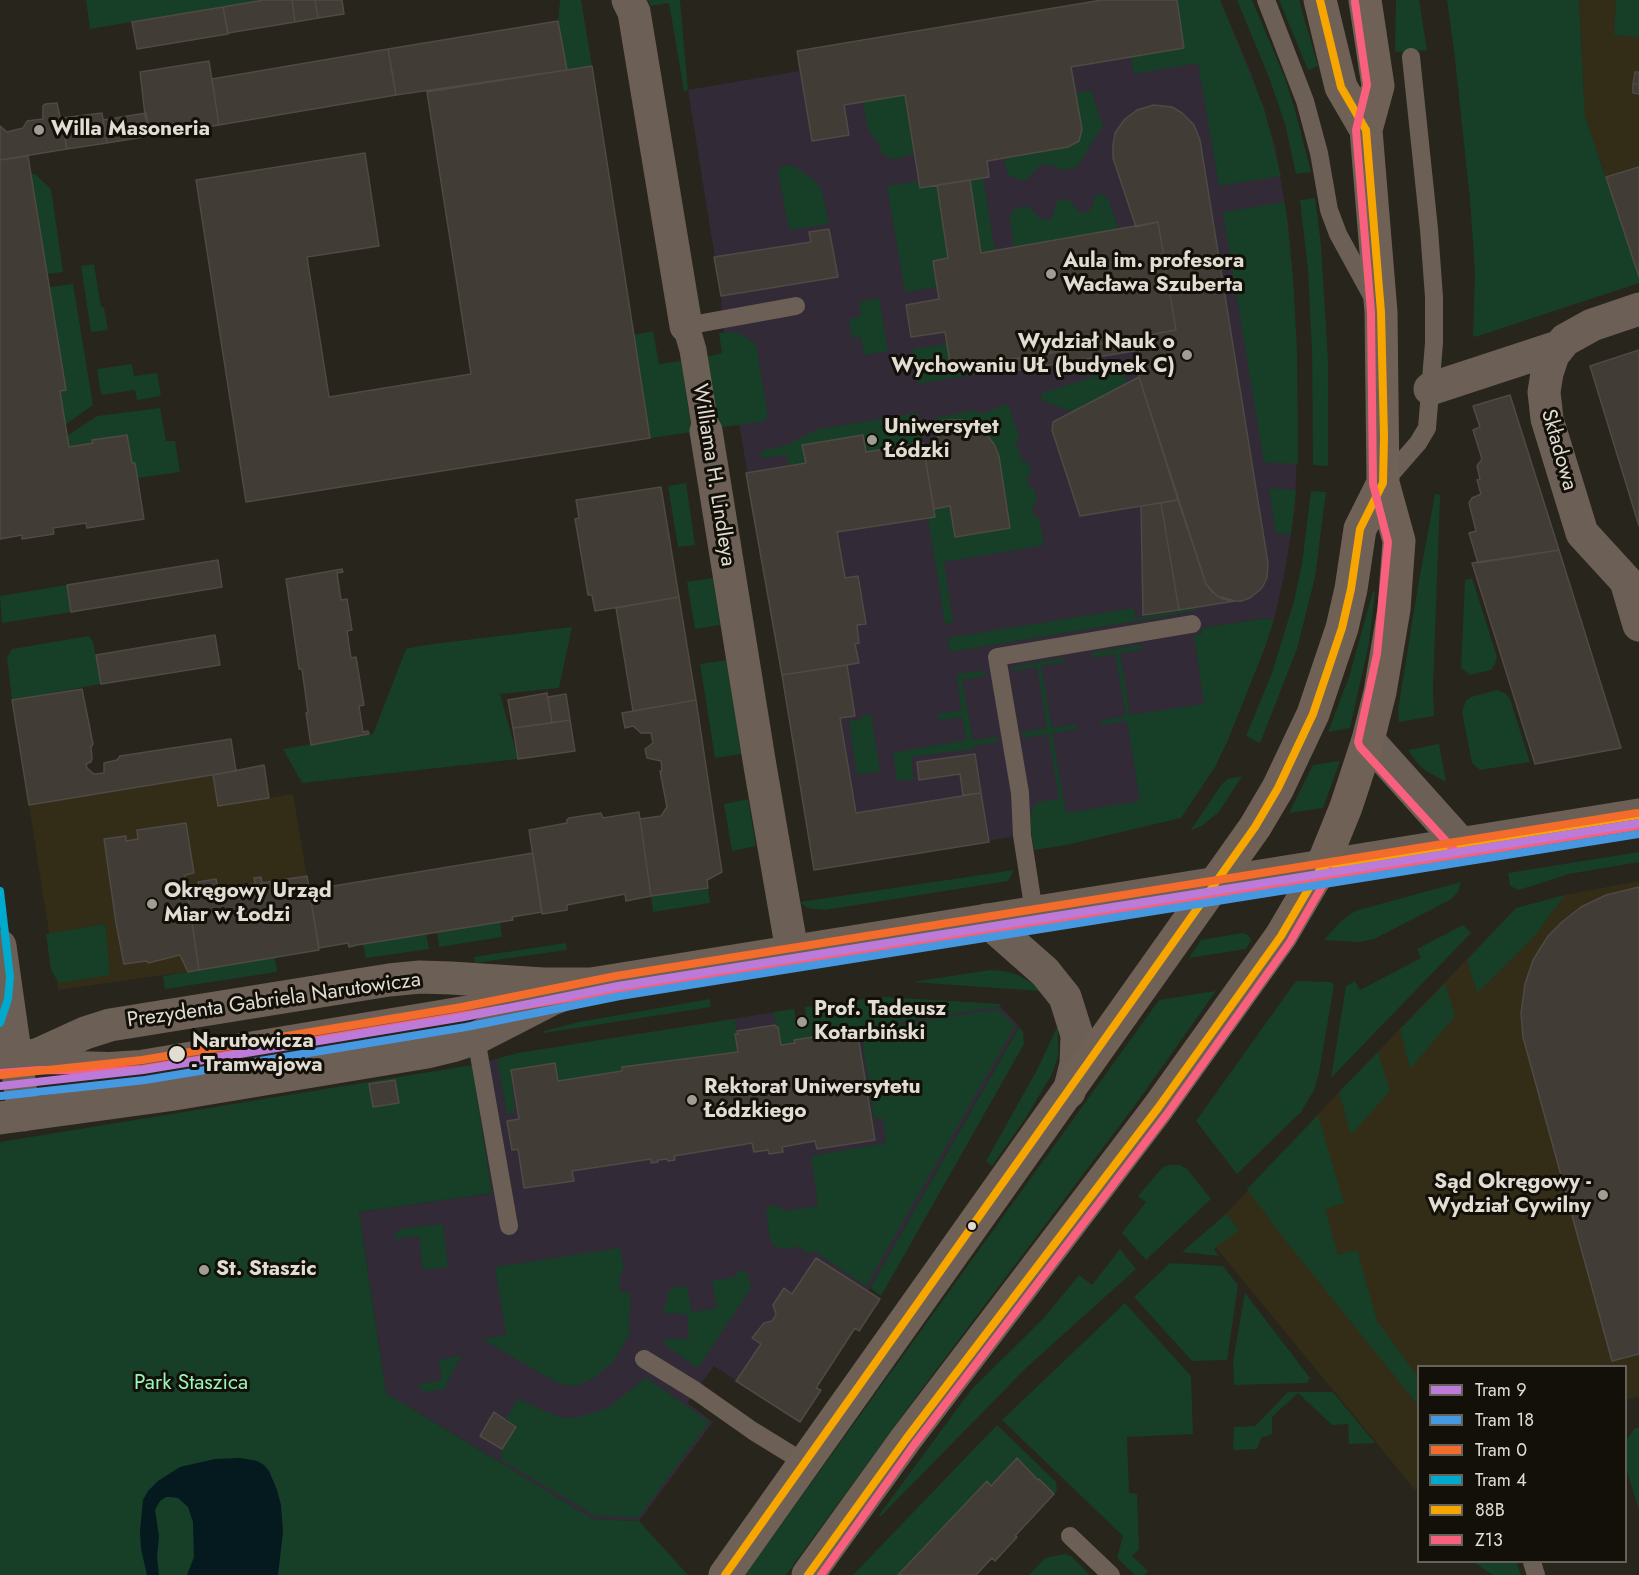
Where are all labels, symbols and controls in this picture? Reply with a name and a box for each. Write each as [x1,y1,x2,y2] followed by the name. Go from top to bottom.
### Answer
[51,117,210,143] place label: Willa Masoneria
[32,123,46,137] marker: Willa Masoneria
[1063,249,1244,299] place label: Aula im. profesora Wacława Szuberta
[1044,267,1058,281] marker: Aula im. profesora Wacława Szuberta
[891,330,1175,380] place label: Wydział Nauk o Wychowaniu UŁ (budynek C)
[1180,348,1194,362] marker: Wydział Nauk o Wychowaniu UŁ (budynek C)
[686,382,740,568] street label: Williama H. Lindleya
[1534,407,1582,493] street label: Składowa
[884,415,999,465] place label: Uniwersytet Łódzki
[865,433,879,447] marker: Uniwersytet Łódzki
[164,879,332,929] place label: Okręgowy Urząd Miar w Łodzi
[145,897,159,911] marker: Okręgowy Urząd Miar w Łodzi
[126,968,422,1034] street label: Prezydenta Gabriela Narutowicza
[814,997,946,1047] place label: Prof. Tadeusz Kotarbiński
[795,1015,809,1029] marker: Prof. Tadeusz Kotarbiński
[192,1029,323,1079] place label: Narutowicza - Tramwajowa
[167,1044,187,1064] marker: Narutowicza - Tramwajowa
[704,1075,921,1125] place label: Rektorat Uniwersytetu Łódzkiego
[685,1093,699,1107] marker: Rektorat Uniwersytetu Łódzkiego
[1428,1170,1591,1220] place label: Sąd Okręgowy - Wydział Cywilny
[1596,1188,1610,1202] marker: Sąd Okręgowy - Wydział Cywilny
[966,1220,978,1232] unlabelled marker
[216,1257,317,1283] place label: St. Staszic
[197,1263,211,1277] marker: St. Staszic
[1417,1365,1627,1563] legend
[134,1371,248,1397] park label: Park Staszica
[1475,1377,1527,1403] text: Tram 9
[1475,1407,1534,1433] text: Tram 18
[1475,1437,1527,1463] text: Tram 0
[1475,1467,1527,1493] text: Tram 4
[1475,1497,1505,1523] text: 88B
[1475,1527,1503,1553] text: Z13

